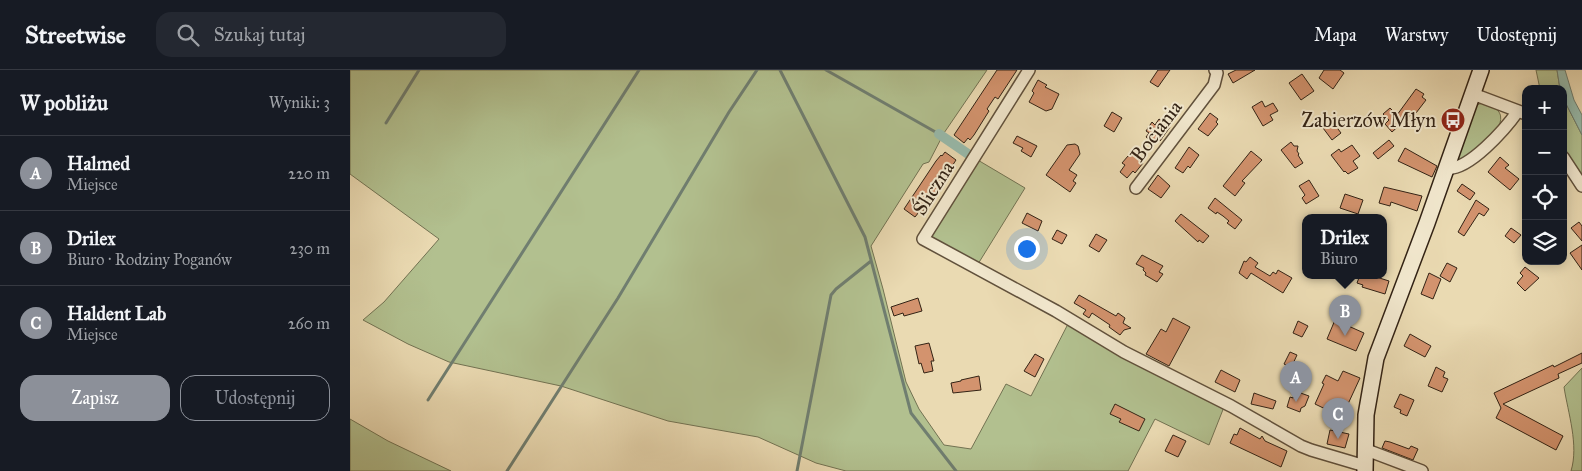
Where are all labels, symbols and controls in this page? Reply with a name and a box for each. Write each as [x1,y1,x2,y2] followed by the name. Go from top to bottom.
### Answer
[156,12,506,57] search box
[25,20,126,50] text: Streetwise
[174,21,202,49] icon: search
[214,23,305,46] text: Szukaj tutaj
[1314,24,1357,46] text: Mapa
[1385,24,1448,46] text: Warstwy
[1476,24,1557,46] text: Udostępnij
[1522,85,1567,265] map controls
[1522,85,1567,130] button: +
[20,90,108,116] text: W pobliżu
[269,93,330,112] text: Wyniki: 3
[1125,95,1187,166] street label: Bociania
[1440,107,1466,133] bus stop icon: Zabierzów Młyn
[1301,108,1436,132] place label: Zabierzów Młyn
[1522,130,1567,175] button: −
[67,152,130,175] text: Halmed
[905,155,959,220] street label: Śliczna
[31,164,41,183] text: A
[288,164,330,183] text: 220 m
[67,175,118,194] text: Miejsce
[1522,175,1567,220] button: locate
[1302,214,1387,279] popup
[1522,220,1567,265] button: layers
[1320,226,1369,249] text: Drilex
[67,227,116,250] text: Drilex
[1014,236,1040,262] your location
[31,239,41,258] text: B
[290,239,330,258] text: 230 m
[1320,249,1358,268] text: Biuro
[67,250,232,269] text: Biuro · Rodziny Poganów
[1329,295,1361,336] pin: B
[67,302,166,325] text: Haldent Lab
[31,314,41,333] text: C
[288,314,330,333] text: 260 m
[67,325,118,344] text: Miejsce
[1280,361,1312,402] pin: A
[20,375,170,421] button: Zapisz
[180,375,330,421] button: Udostępnij
[1322,398,1354,439] pin: C

